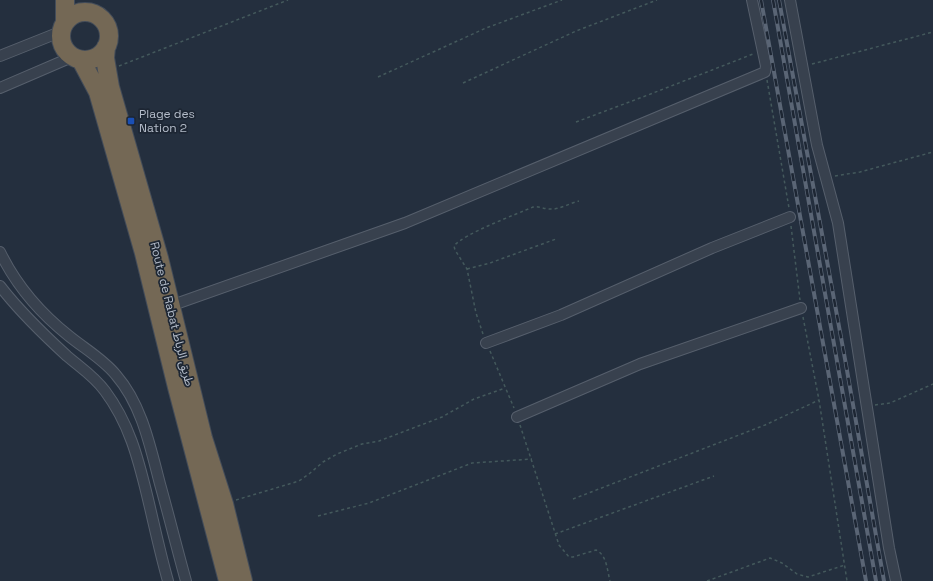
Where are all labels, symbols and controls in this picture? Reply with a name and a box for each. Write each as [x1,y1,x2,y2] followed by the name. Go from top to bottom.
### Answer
[139,106,195,136] place label: Plage des Nation 2
[126,116,136,126] marker: Plage des Nation 2
[146,240,198,388] street label: Route de Rabat طريق الرباط

